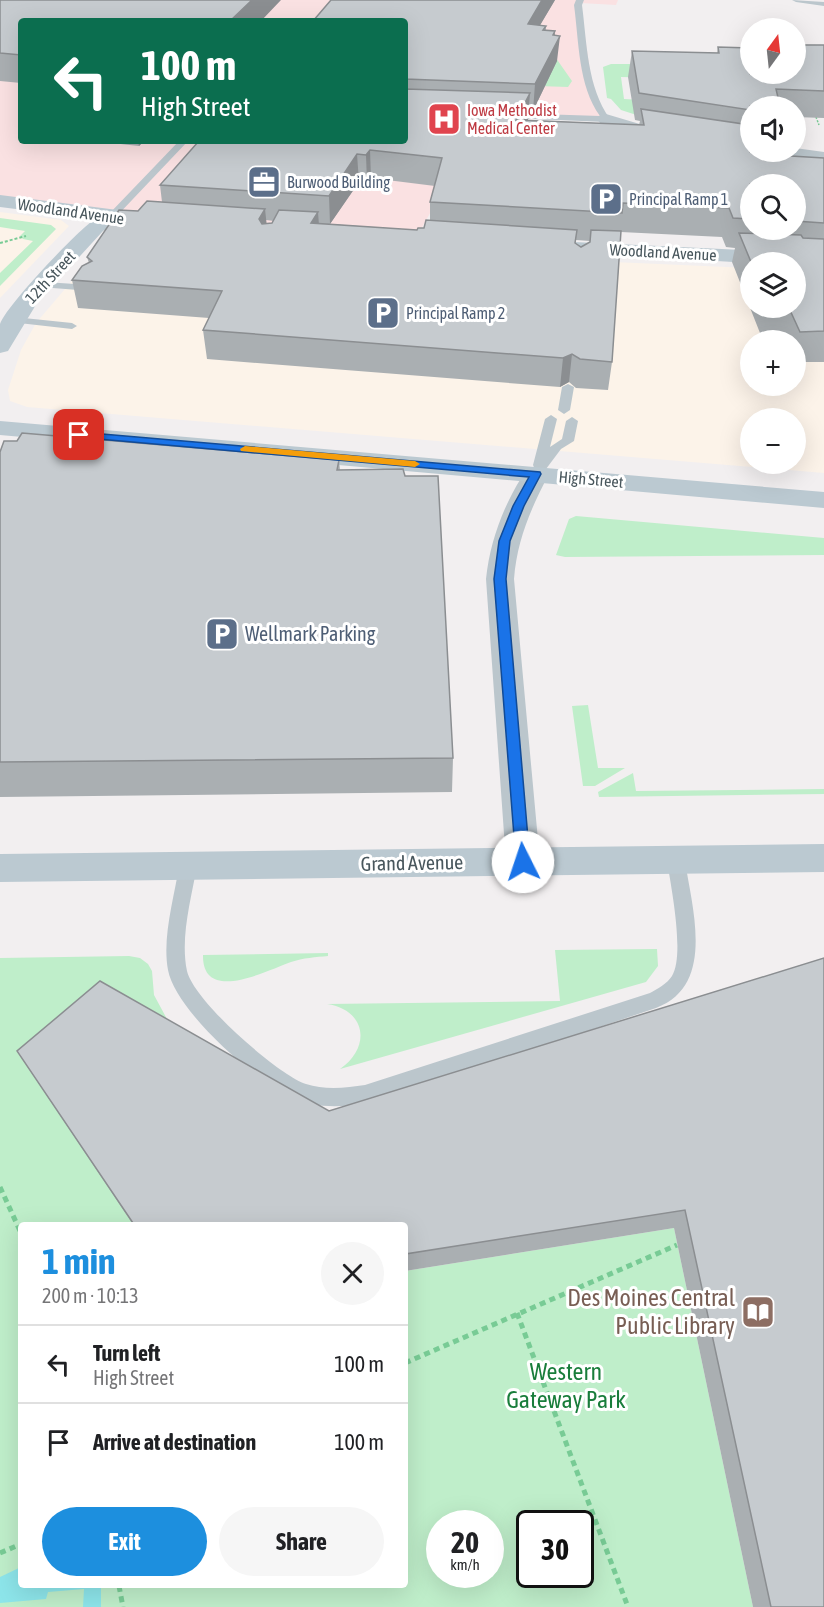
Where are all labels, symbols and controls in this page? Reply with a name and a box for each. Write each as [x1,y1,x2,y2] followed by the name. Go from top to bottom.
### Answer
[740,18,806,84] north arrow
[740,18,806,474] map controls
[141,41,236,89] text: 100 m
[42,42,120,120] icon: left
[141,91,251,122] text: High Street
[740,96,806,162] button: sound
[426,101,462,137] hospital icon: Iowa Methodist Medical Center
[467,101,557,137] place label: Iowa Methodist Medical Center
[246,164,282,200] office icon: Burwood Building
[287,173,390,192] place label: Burwood Building
[740,174,806,240] button: search
[588,181,624,217] parking icon: Principal Ramp 1
[629,190,728,209] place label: Principal Ramp 1
[17,195,125,227] street label: Woodland Avenue
[609,240,717,264] street label: Woodland Avenue
[21,247,79,307] street label: 12th Street
[740,252,806,318] button: layers
[365,295,401,331] parking icon: Principal Ramp 2
[406,304,505,323] place label: Principal Ramp 2
[740,330,806,396] button: +
[740,408,806,474] button: −
[53,409,104,460] pin
[62,418,95,451] icon: arrive
[558,467,625,492] street label: High Street
[204,616,240,652] parking icon: Wellmark Parking
[245,622,376,645] place label: Wellmark Parking
[491,830,555,894] position arrow
[360,850,464,875] street label: Grand Avenue
[42,1240,116,1282] text: 1 min
[321,1242,384,1305] button: close
[42,1284,139,1307] text: 200 m · 10:13
[567,1284,736,1339] place label: Des Moines Central Public Library
[740,1294,776,1330] library icon: Des Moines Central Public Library
[93,1340,160,1366] text: Turn left
[42,1348,75,1381] icon: left
[334,1351,384,1377] text: 100 m
[506,1358,626,1413] park label: Western Gateway Park
[93,1366,174,1389] text: High Street
[42,1426,75,1459] icon: arrive
[93,1429,256,1455] text: Arrive at destination
[334,1429,384,1455] text: 100 m
[42,1507,207,1576] button: Exit
[219,1507,384,1576] button: Share
[516,1510,594,1588] speed limit sign: 30
[451,1525,479,1559] text: 20
[450,1556,480,1573] text: km/h

